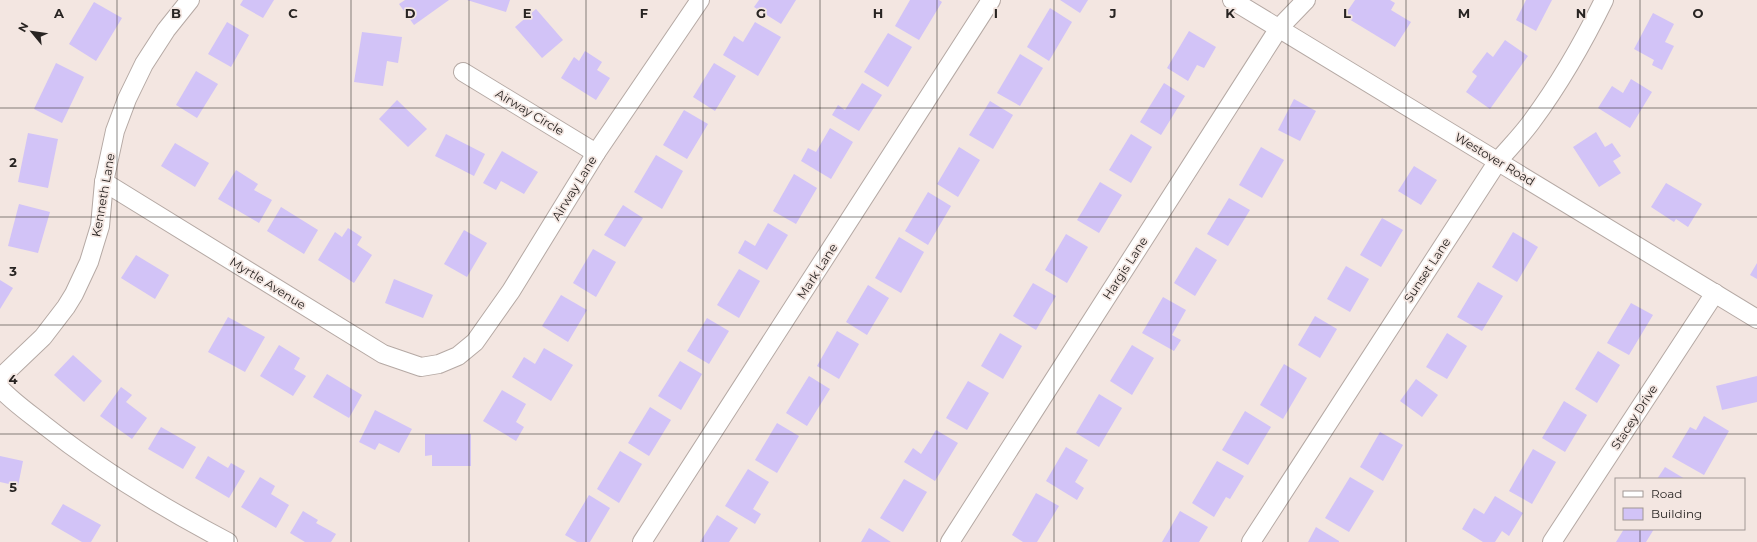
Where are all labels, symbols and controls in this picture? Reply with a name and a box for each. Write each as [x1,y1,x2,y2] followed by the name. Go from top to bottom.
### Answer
[53,5,65,21] text: A
[171,5,181,21] text: B
[288,5,298,21] text: C
[405,5,416,21] text: D
[523,5,532,21] text: E
[640,5,648,21] text: F
[756,5,766,21] text: G
[873,5,883,21] text: H
[994,5,998,21] text: I
[1108,5,1117,21] text: J
[1225,5,1235,21] text: K
[1343,5,1351,21] text: L
[1458,5,1470,21] text: M
[1576,5,1586,21] text: N
[1693,5,1704,21] text: O
[12,12,52,52] north arrow
[15,20,32,34] text: N
[493,86,567,138] street label: Airway Circle
[1452,129,1538,189] street label: Westover Road
[88,152,118,238] street label: Kenneth Lane
[548,153,600,223] street label: Airway Lane
[9,154,17,170] text: 2
[1099,234,1151,302] street label: Hargis Lane
[1401,235,1453,305] street label: Sunset Lane
[794,240,840,302] street label: Mark Lane
[227,254,309,312] street label: Myrtle Avenue
[8,263,17,279] text: 3
[9,371,18,387] text: 4
[1608,382,1660,452] street label: Stacey Drive
[1615,478,1745,530] legend
[9,479,17,495] text: 5
[1651,486,1682,501] text: Road
[1651,506,1702,521] text: Building

